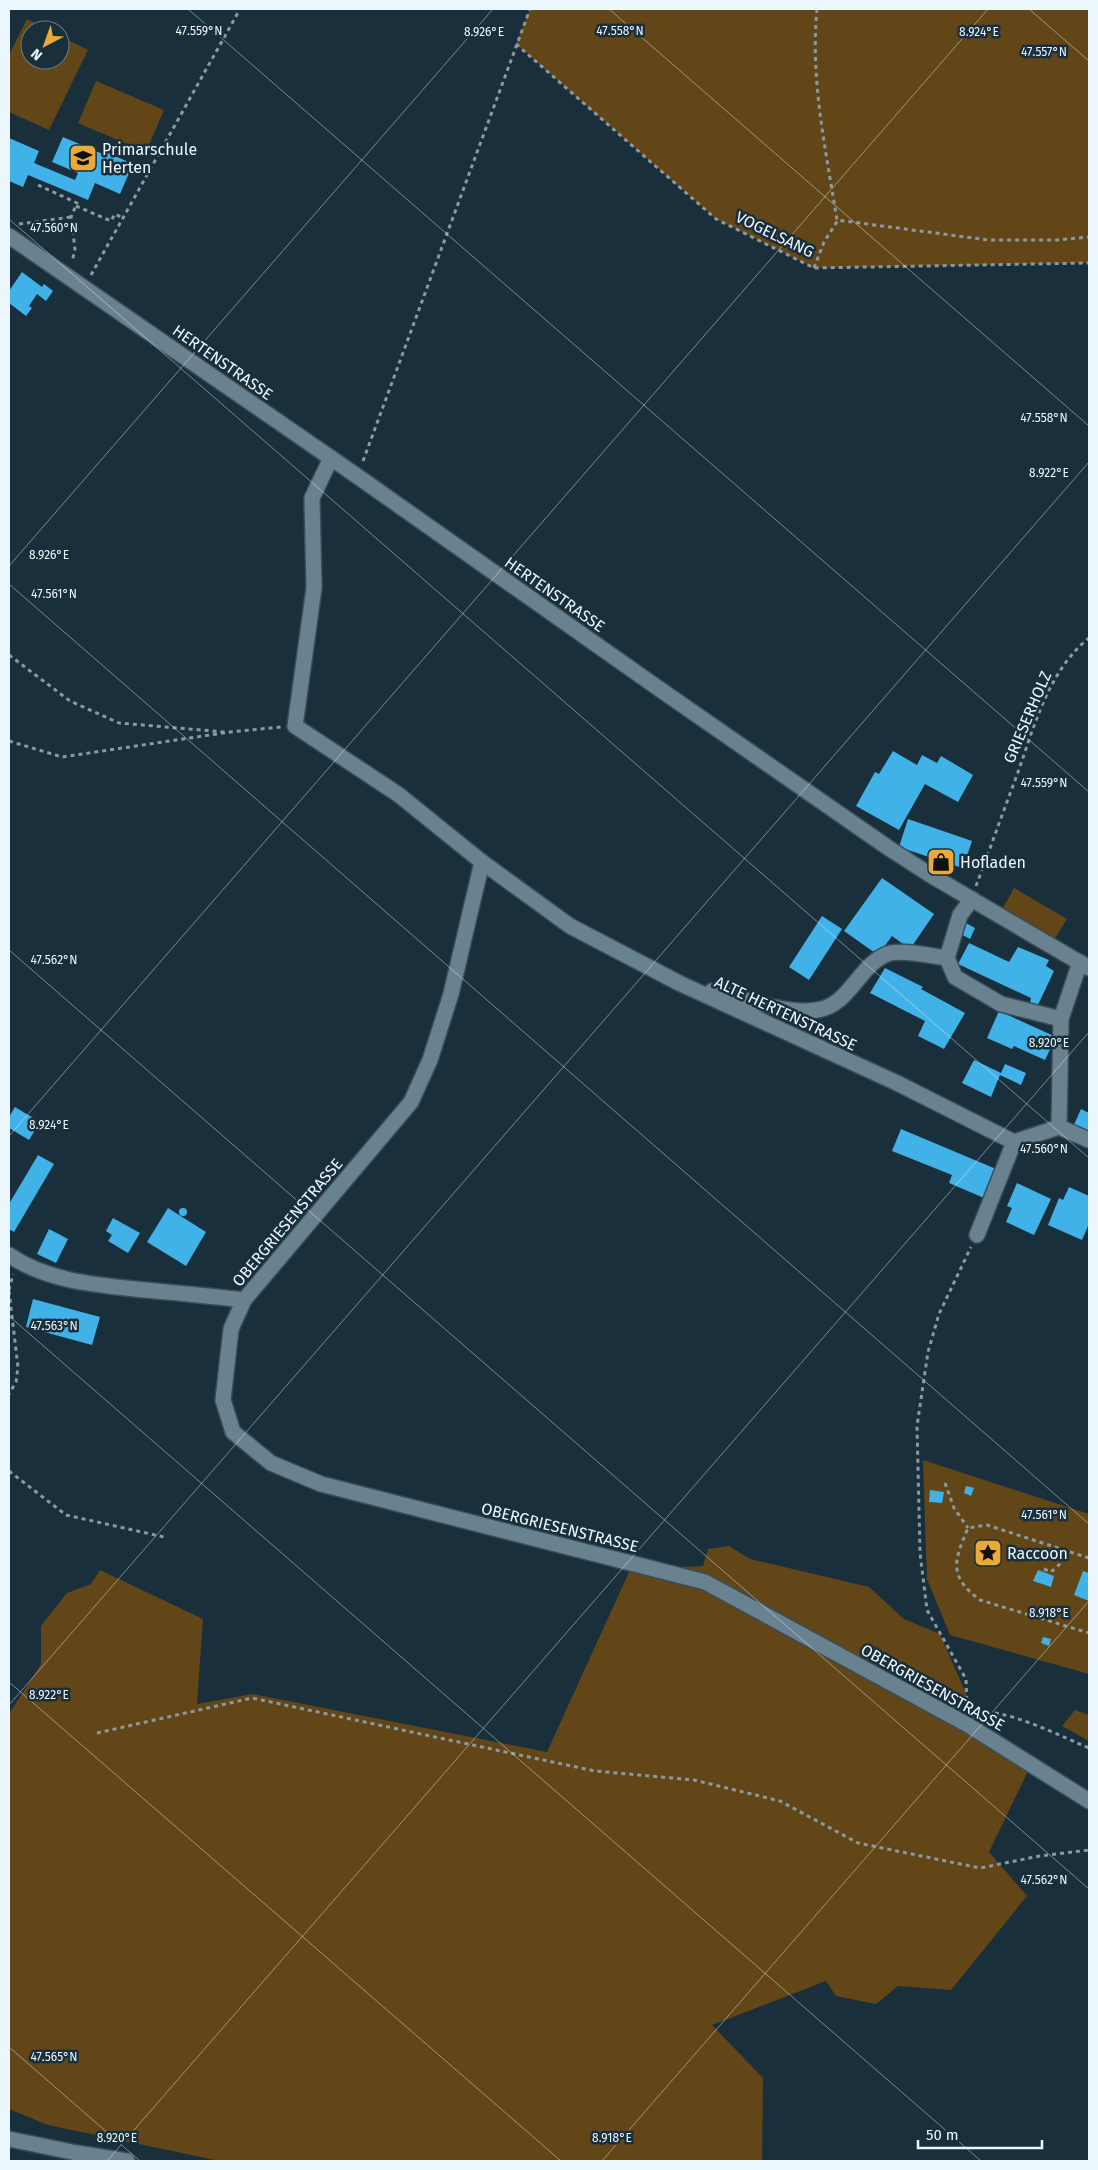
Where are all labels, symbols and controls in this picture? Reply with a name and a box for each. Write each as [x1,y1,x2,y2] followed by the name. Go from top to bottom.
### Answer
[20,20,70,70] north arrow
[176,24,222,38] text: 47.559°N
[596,24,644,38] text: 47.558°N
[464,25,504,39] text: 8.926°E
[959,25,999,39] text: 8.924°E
[28,45,46,64] text: N
[1021,45,1067,59] text: 47.557°N
[102,140,197,177] place label: Primarschule Herten
[68,143,98,173] school or university icon: Primarschule Herten
[732,207,817,262] street label: VOGELSANG
[30,221,78,235] text: 47.560°N
[169,321,276,404] street label: HERTENSTRASSE
[1020,411,1068,425] text: 47.558°N
[1029,466,1069,480] text: 8.922°E
[29,548,69,562] text: 8.926°E
[501,553,608,636] street label: HERTENSTRASSE
[31,587,77,601] text: 47.561°N
[1000,668,1055,766] street label: GRIESERHOLZ
[1021,776,1067,790] text: 47.559°N
[926,847,956,877] shop icon: Hofladen
[960,853,1026,872] place label: Hofladen
[30,953,78,967] text: 47.562°N
[712,972,860,1055] street label: ALTE HERTENSTRASSE
[1029,1036,1069,1050] text: 8.920°E
[29,1118,69,1132] text: 8.924°E
[1020,1142,1068,1156] text: 47.560°N
[228,1154,347,1290] street label: OBERGRIESENSTRASSE
[30,1319,78,1333] text: 47.563°N
[479,1499,640,1556] street label: OBERGRIESENSTRASSE
[1021,1508,1067,1522] text: 47.561°N
[973,1538,1003,1568] place icon: Raccoon
[1007,1544,1068,1563] place label: Raccoon
[1029,1606,1069,1620] text: 8.918°E
[858,1640,1008,1735] street label: OBERGRIESENSTRASSE
[29,1688,69,1702] text: 8.922°E
[1020,1873,1068,1887] text: 47.562°N
[30,2050,78,2064] text: 47.565°N
[918,2118,1042,2150] scale bar
[926,2126,959,2144] text: 50 m
[97,2131,137,2145] text: 8.920°E
[592,2131,632,2145] text: 8.918°E

